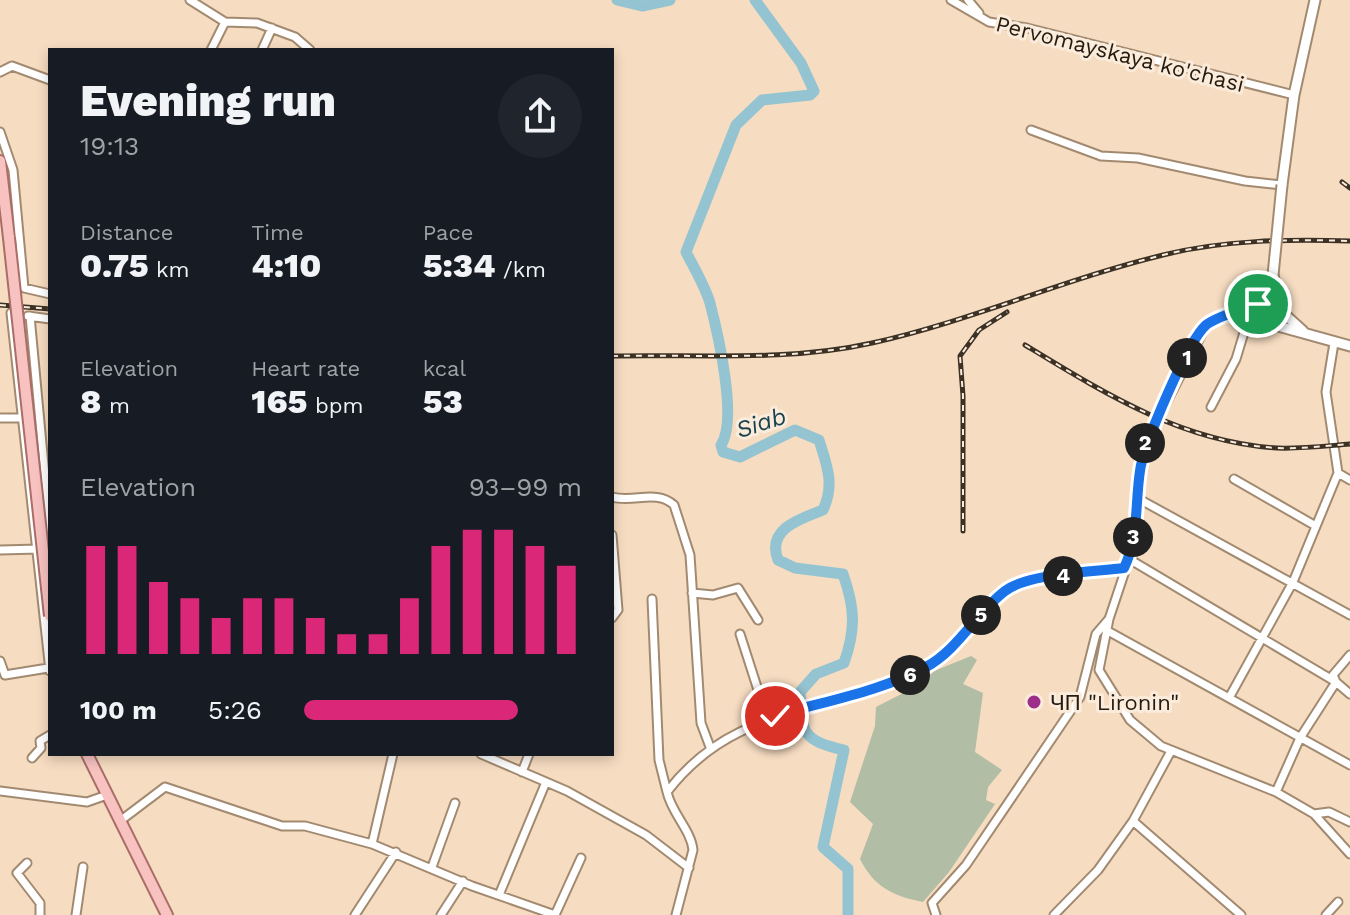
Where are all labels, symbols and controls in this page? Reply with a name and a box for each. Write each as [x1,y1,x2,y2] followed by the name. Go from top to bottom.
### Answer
[993,11,1247,97] street label: Pervomayskaya ko'chasi
[498,74,582,158] button: share
[80,75,336,127] text: Evening run
[80,131,139,161] text: 19:13
[80,220,174,245] text: Distance
[251,220,304,245] text: Time
[423,220,474,245] text: Pace
[80,245,149,285] text: 0.75
[251,245,321,285] text: 4:10
[423,245,496,285] text: 5:34
[149,257,189,282] text: km
[496,257,546,282] text: /km
[1224,270,1292,338] pin
[1236,282,1280,326] icon: arrive
[1167,338,1207,378] pin: 1
[1182,345,1192,370] text: 1
[80,356,178,381] text: Elevation
[251,356,360,381] text: Heart rate
[423,356,466,381] text: kcal
[80,381,101,421] text: 8
[251,381,307,421] text: 165
[423,381,463,421] text: 53
[101,393,130,418] text: m
[307,393,363,418] text: bpm
[732,402,790,444] water label: Siab
[1125,423,1165,463] pin: 2
[1138,430,1152,455] text: 2
[80,472,196,502] text: Elevation
[469,472,582,502] text: 93–99 m
[1113,517,1153,557] pin: 3
[1126,524,1140,549] text: 3
[1043,556,1083,596] pin: 4
[1056,563,1070,588] text: 4
[961,595,1001,635] pin: 5
[975,602,987,627] text: 5
[890,655,930,695] pin: 6
[903,662,917,687] text: 6
[741,682,809,750] pin
[1050,690,1179,715] place label: ЧП "Lironin"
[1025,693,1043,711] marker: ЧП "Lironin"
[753,694,797,738] icon: check
[80,695,157,725] text: 100 m
[208,695,262,725] text: 5:26

